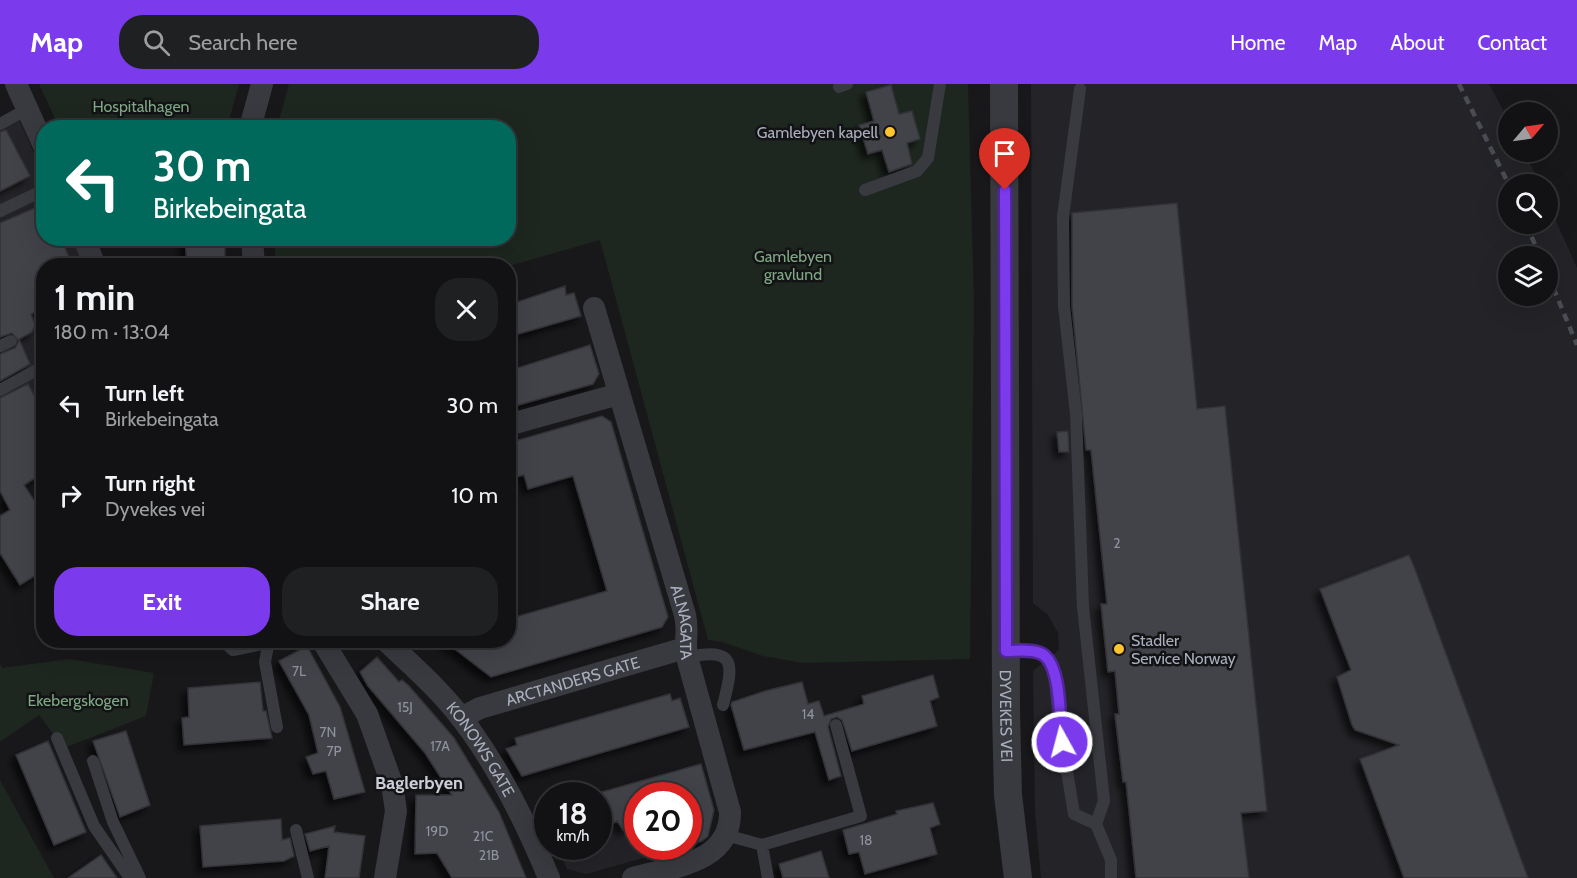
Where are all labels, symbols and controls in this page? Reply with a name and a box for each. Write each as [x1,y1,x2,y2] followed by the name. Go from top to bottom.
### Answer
[119,15,539,69] search box
[30,25,83,59] text: Map
[140,26,173,59] icon: search
[188,29,297,56] text: Search here
[1230,30,1286,55] text: Home
[1319,30,1357,55] text: Map
[1390,30,1444,55] text: About
[1477,30,1547,55] text: Contact
[92,97,190,116] park label: Hospitalhagen
[1498,102,1558,162] north arrow
[1498,102,1558,306] map controls
[757,123,878,142] place label: Gamlebyen kapell
[883,125,897,139] marker: Gamlebyen kapell
[979,128,1030,190] pin
[988,137,1021,170] icon: arrive
[153,140,251,192] text: 30 m
[54,144,132,222] icon: left
[1498,174,1558,234] button: search
[153,192,306,225] text: Birkebeingata
[1498,246,1558,306] button: layers
[754,247,832,284] park label: Gamlebyen gravlund
[54,275,135,319] text: 1 min
[435,278,498,341] button: close
[54,320,169,344] text: 180 m · 13:04
[105,380,184,407] text: Turn left
[54,389,87,422] icon: left
[446,392,498,419] text: 30 m
[105,407,219,431] text: Birkebeingata
[105,470,195,497] text: Turn right
[54,479,87,512] icon: right
[451,482,498,509] text: 10 m
[105,497,205,521] text: Dyvekes vei
[1113,534,1121,552] house number: 2
[54,567,270,636] button: Exit
[282,567,498,636] button: Share
[667,582,697,661] street label: ALNAGATA
[1131,631,1236,668] place label: Stadler Service Norway
[1112,642,1126,656] marker: Stadler Service Norway
[504,652,642,709] street label: ARCTANDERS GATE
[292,662,306,680] house number: 7L
[996,670,1017,762] street label: DYVEKES VEI
[27,691,129,710] park label: Ekebergskogen
[397,698,413,716] house number: 15J
[443,698,519,800] street label: KONOWS GATE
[802,705,814,723] house number: 14
[1030,710,1094,774] position arrow
[320,723,336,741] house number: 7N
[430,737,450,755] house number: 17A
[326,742,342,760] house number: 7P
[375,772,463,794] district label: Baglerbyen
[624,782,702,860] speed limit sign: 20
[558,795,588,832] text: 18
[426,822,448,840] house number: 19D
[473,827,494,845] house number: 21C
[557,827,589,845] text: km/h
[859,831,873,849] house number: 18
[479,846,499,864] house number: 21B

